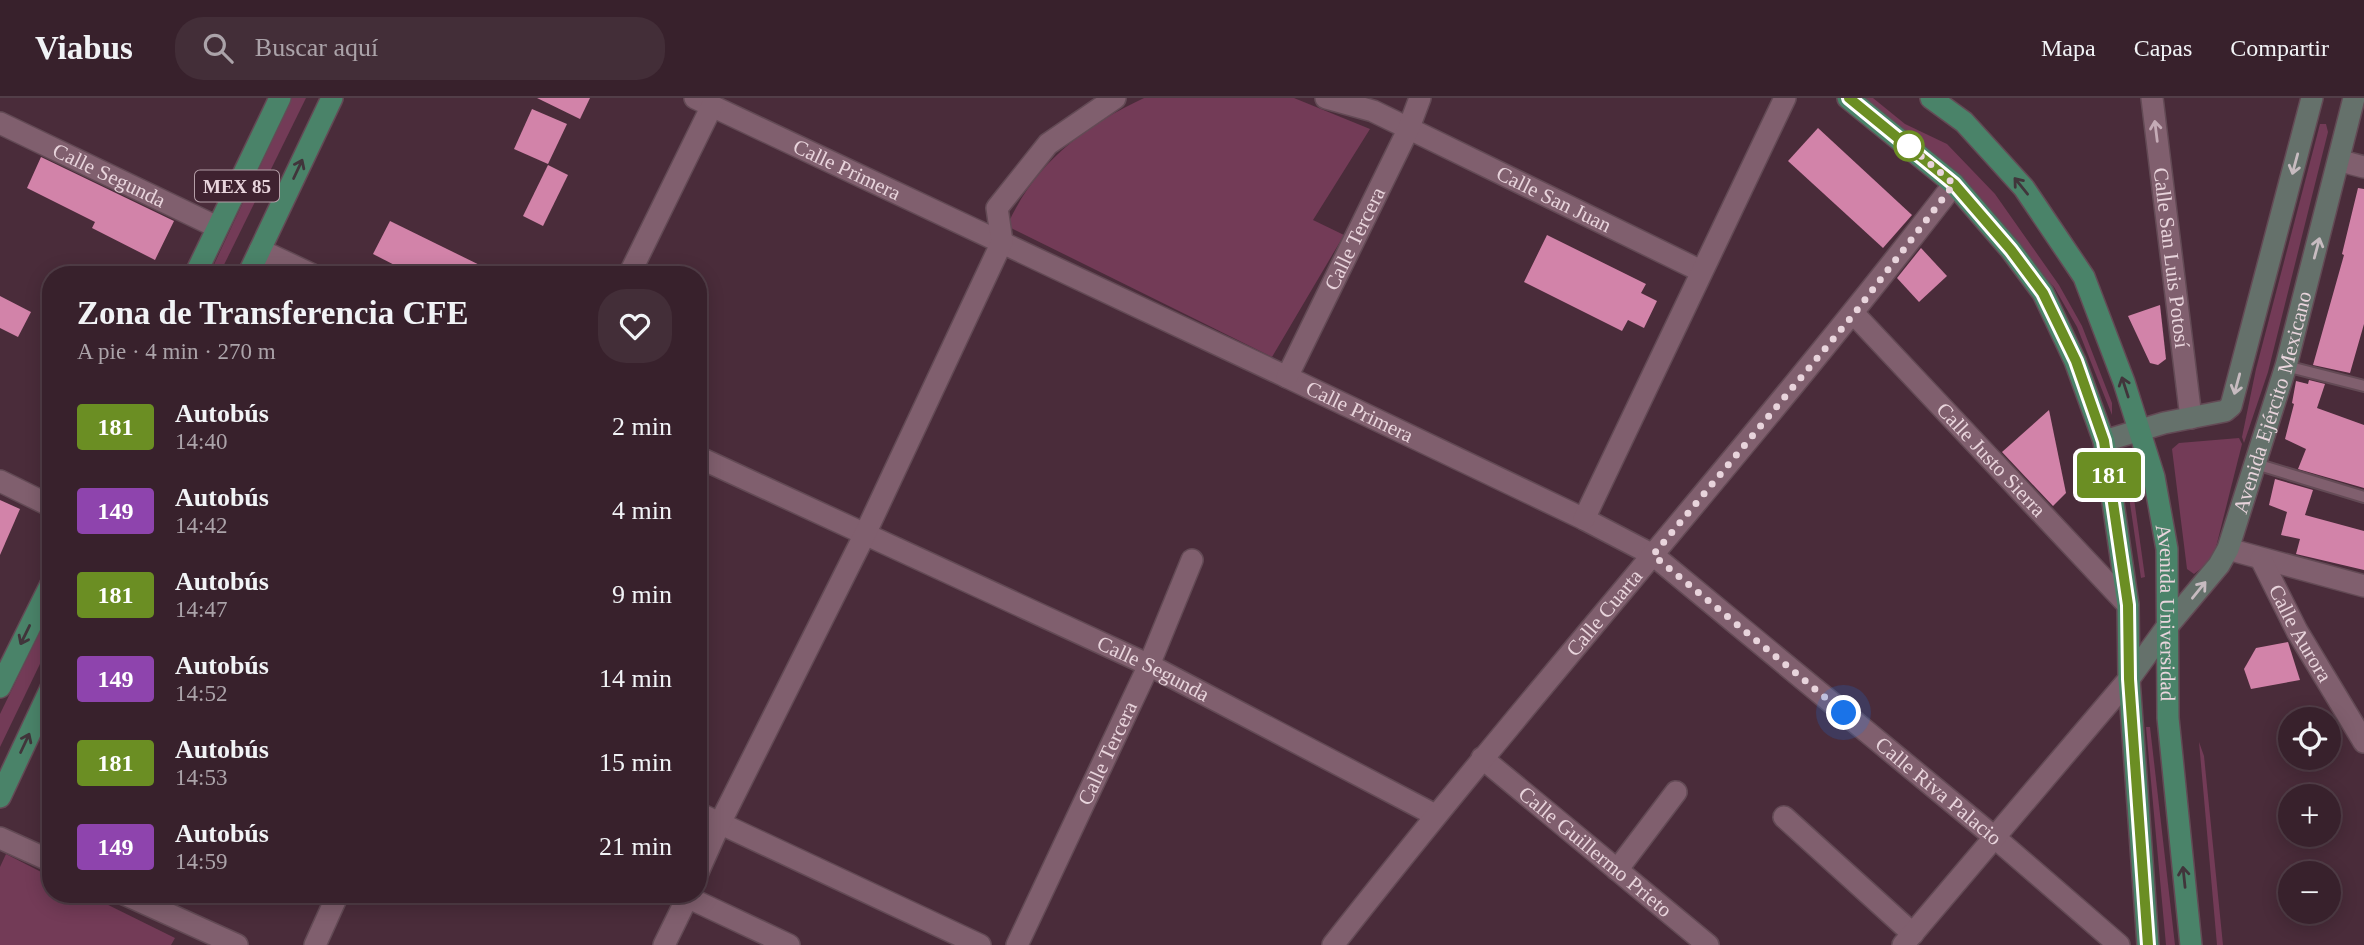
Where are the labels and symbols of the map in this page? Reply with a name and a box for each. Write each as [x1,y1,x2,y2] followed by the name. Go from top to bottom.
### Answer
[2150,120,2163,143] one-way arrow
[1894,131,1924,161] unlabelled marker
[789,134,905,206] street label: Calle Primera
[49,138,170,213] street label: Calle Segunda
[2288,152,2301,175] one-way arrow
[292,159,305,180] one-way arrow
[1492,161,1616,238] street label: Calle San Juan
[2149,166,2194,350] street label: Calle San Luis Potosí
[195,170,279,202] road number: MEX 85
[2014,178,2029,196] one-way arrow
[1319,183,1390,294] street label: Calle Tercera
[2311,238,2324,260] one-way arrow
[2228,289,2316,516] street label: Avenida Ejército Mexicano
[2230,372,2243,395] one-way arrow
[1302,376,1418,448] street label: Calle Primera
[2118,376,2130,398] one-way arrow
[1932,397,2051,522] street label: Calle Justo Sierra
[2069,452,2149,498] line badge: 181
[2151,522,2180,702] street label: Avenida Universidad
[1561,564,1648,661] street label: Calle Cuarta
[2264,580,2337,687] street label: Calle Aurora
[2191,581,2207,599] one-way arrow
[18,624,32,645] one-way arrow
[1093,631,1214,707] street label: Calle Segunda
[1826,695,1861,730] your location
[1073,697,1142,809] street label: Calle Tercera
[1871,732,2007,850] street label: Calle Riva Palacio
[19,733,33,754] one-way arrow
[1514,781,1677,922] street label: Calle Guillermo Prieto
[2178,866,2191,889] one-way arrow

